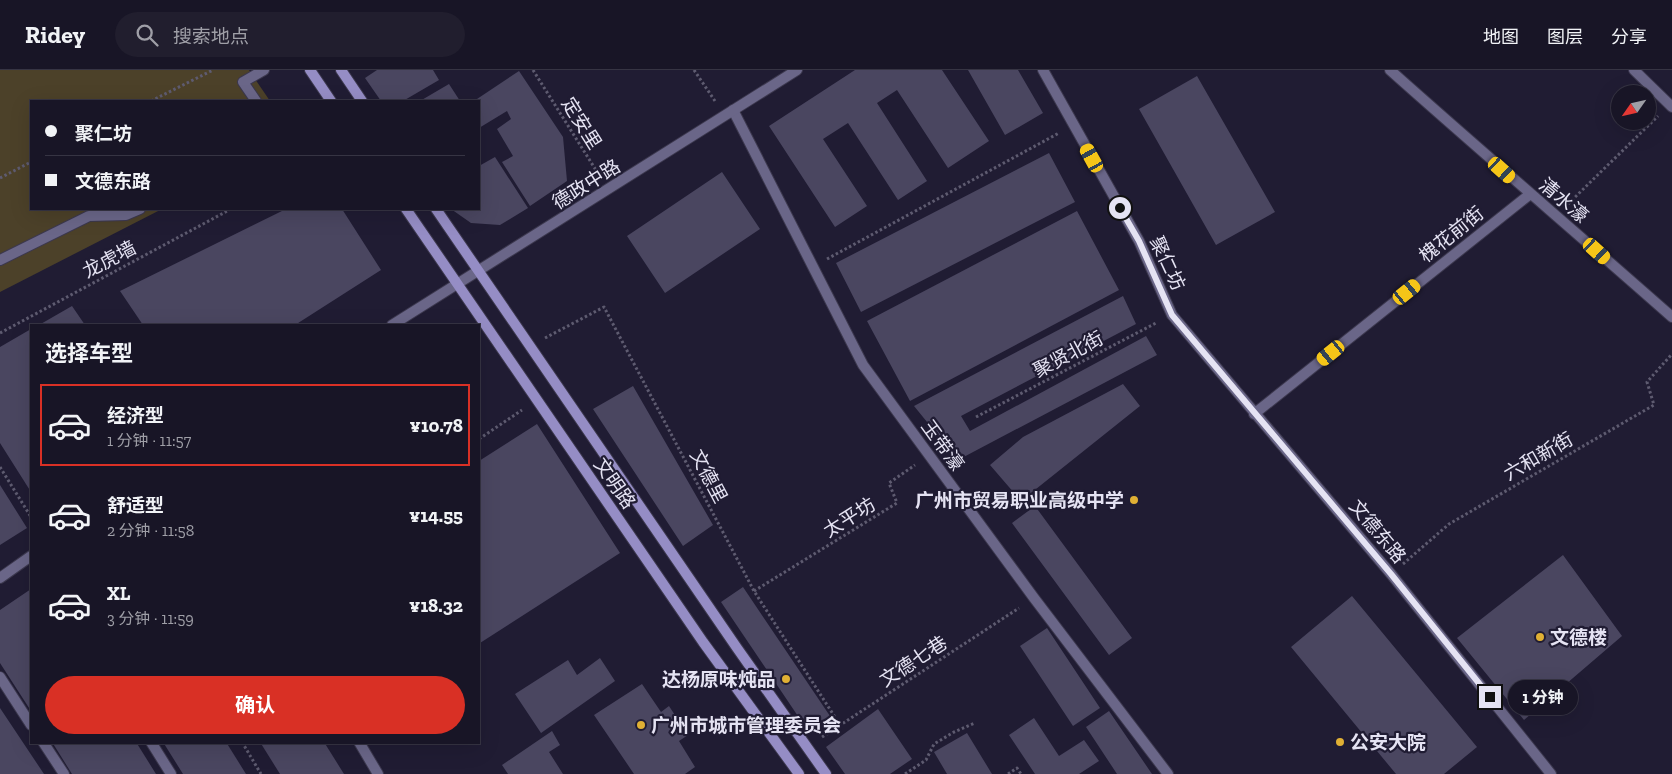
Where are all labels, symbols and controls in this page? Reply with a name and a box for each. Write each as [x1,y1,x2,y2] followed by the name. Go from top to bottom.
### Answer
[115,12,465,57] search box
[25,20,85,49] text: Ridey
[133,21,161,49] icon: search
[173,25,249,48] text: 搜索地点
[1483,26,1519,48] text: 地图
[1547,26,1583,48] text: 图层
[1611,26,1647,48] text: 分享
[1611,85,1656,130] north arrow
[1611,85,1656,130] map controls
[557,93,606,154] street label: 定安里
[75,122,132,145] text: 聚仁坊
[1078,141,1105,175] car
[1485,154,1518,186] car
[548,155,625,214] street label: 德政中路
[75,170,151,193] text: 文德东路
[1534,173,1593,228] street label: 清水濠
[1109,197,1131,219] route start
[1415,202,1488,267] street label: 槐花前街
[1145,233,1190,294] street label: 聚仁坊
[1580,235,1613,267] car
[79,236,140,283] street label: 龙虎墙
[1390,277,1423,307] car
[1029,326,1107,382] street label: 聚贤北街
[1314,338,1347,368] car
[45,340,133,367] text: 选择车型
[47,403,92,448] icon: car
[107,404,164,427] text: 经济型
[410,414,463,437] text: ¥10.78
[917,415,969,475] street label: 玉带濠
[1500,427,1577,485] street label: 六和新街
[107,431,191,450] text: 1 分钟 · 11:57
[685,446,732,507] street label: 文德里
[589,453,640,513] street label: 文明路
[915,489,1124,512] place label: 广州市贸易职业高级中学
[47,493,92,538] icon: car
[819,493,880,542] street label: 太平坊
[107,494,164,517] text: 舒适型
[1128,494,1140,506] marker: 广州市贸易职业高级中学
[1344,495,1411,568] street label: 文德东路
[409,504,463,527] text: ¥14.55
[107,521,194,540] text: 2 分钟 · 11:58
[107,582,130,605] text: XL
[47,583,92,628] icon: car
[409,594,463,617] text: ¥18.32
[107,609,194,628] text: 3 分钟 · 11:59
[1550,626,1607,649] place label: 文德楼
[875,631,951,692] street label: 文德七巷
[1534,631,1546,643] marker: 文德楼
[662,668,776,691] place label: 达杨原味炖品
[780,673,792,685] marker: 达杨原味炖品
[45,676,465,734] button: 确认
[1508,680,1578,714] callout: 1 分钟
[1479,686,1501,708] route end
[1522,688,1564,707] text: 1 分钟
[651,714,841,737] place label: 广州市城市管理委员会
[635,719,647,731] marker: 广州市城市管理委员会
[1350,731,1426,754] place label: 公安大院
[1334,736,1346,748] marker: 公安大院

